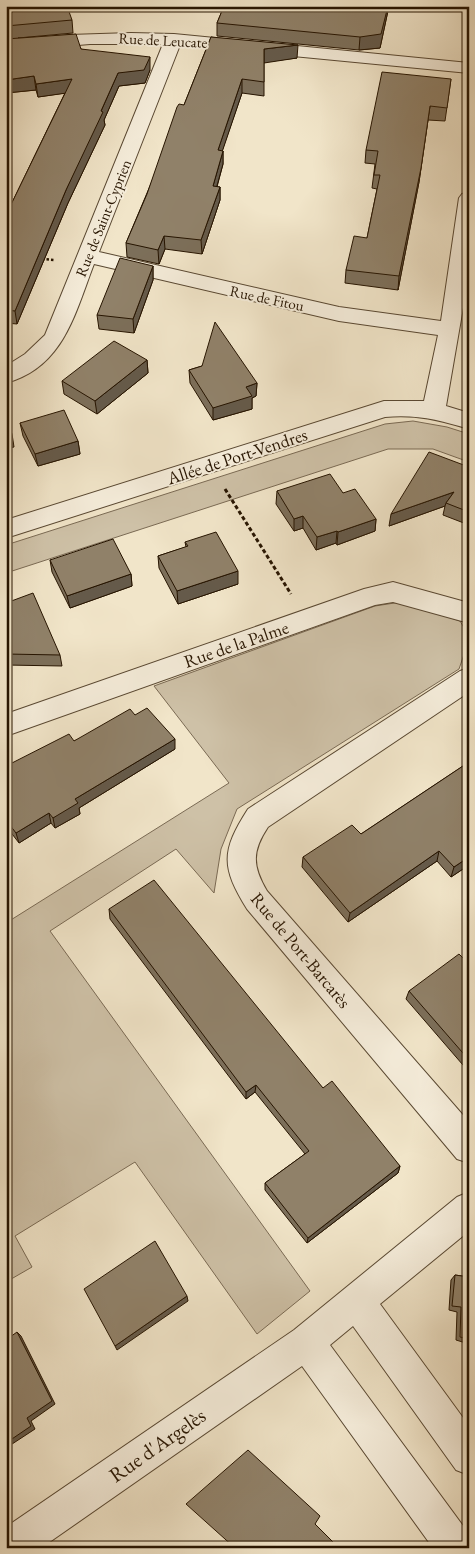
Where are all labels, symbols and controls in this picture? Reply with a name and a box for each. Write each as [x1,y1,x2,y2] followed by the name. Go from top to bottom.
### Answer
[118,28,208,52] street label: Rue de Leucate
[71,157,135,279] street label: Rue de Saint-Cyprien
[228,281,306,315] street label: Rue de Fitou
[163,422,310,490] street label: Allée de Port-Vendres
[181,615,291,673] street label: Rue de la Palme
[246,887,356,1013] street label: Rue de Port-Barcarès
[103,1402,211,1488] street label: Rue d'Argelès

